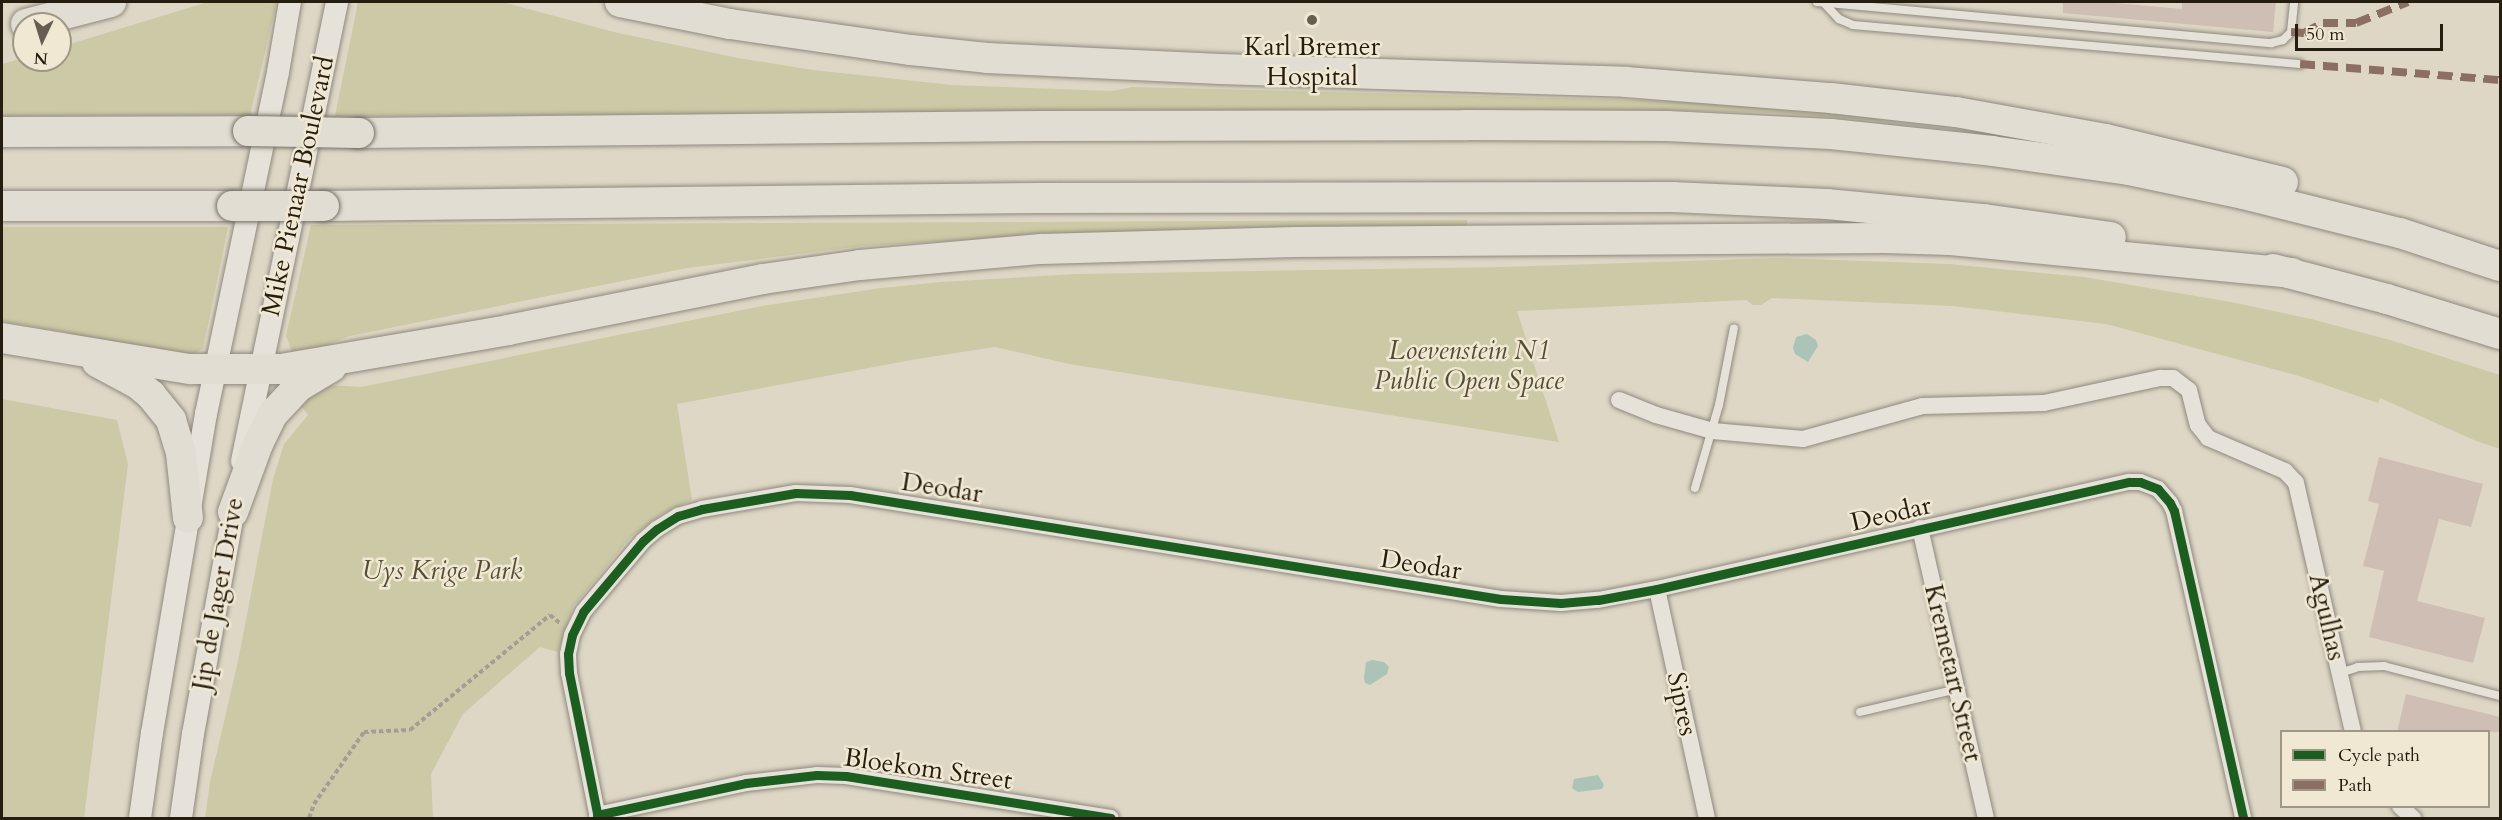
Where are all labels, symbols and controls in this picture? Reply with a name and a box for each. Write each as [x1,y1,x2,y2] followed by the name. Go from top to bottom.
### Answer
[1303,11,1321,29] marker: Karl Bremer Hospital
[12,12,72,72] north arrow
[2298,12,2446,50] scale bar
[2306,22,2345,47] text: 50 m
[1244,31,1380,92] place label: Karl Bremer Hospital
[33,47,49,69] text: N
[255,53,341,319] street label: Mike Pienaar Boulevard
[1374,335,1564,396] park label: Loevenstein N1 Public Open Space
[899,466,985,510] street label: Deodar
[1848,490,1934,538] street label: Deodar
[186,495,250,693] street label: Jip de Jager Drive
[1378,543,1464,587] street label: Deodar
[362,555,522,587] park label: Uys Krige Park
[2302,571,2352,663] street label: Agulhas
[1917,581,1989,765] street label: Kremetart Street
[1660,669,1704,739] street label: Sipres
[2280,730,2490,808] legend
[842,742,1014,796] street label: Bloekom Street
[2338,743,2420,768] text: Cycle path
[2338,773,2372,798] text: Path

